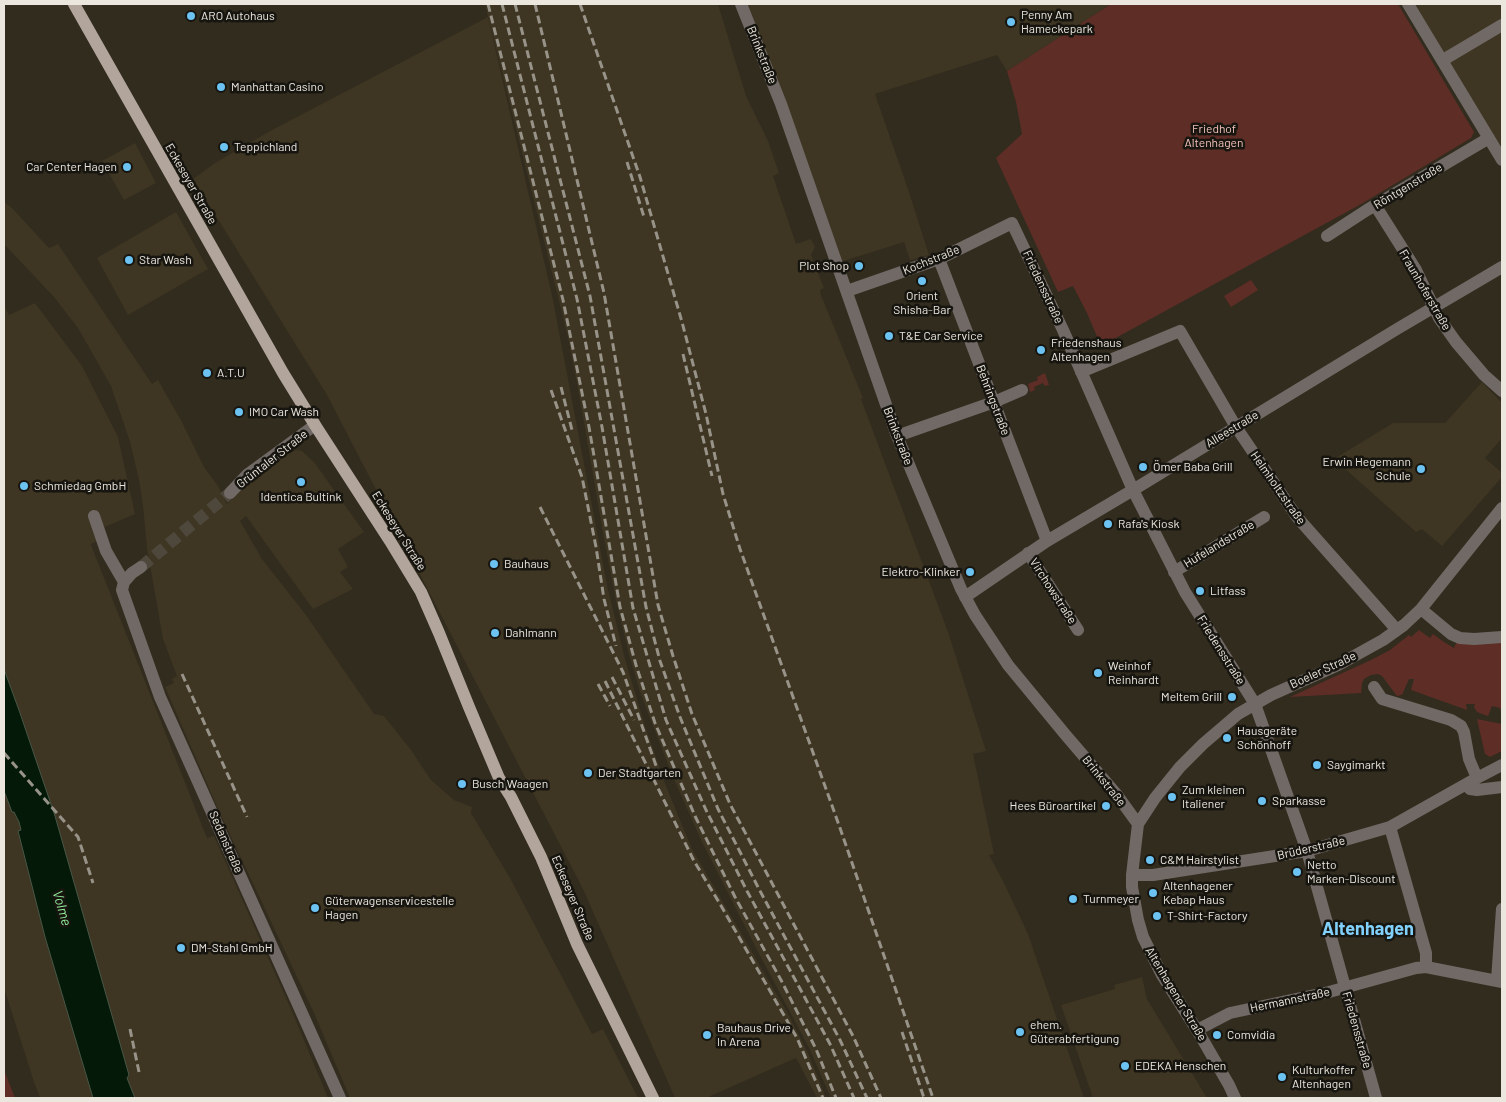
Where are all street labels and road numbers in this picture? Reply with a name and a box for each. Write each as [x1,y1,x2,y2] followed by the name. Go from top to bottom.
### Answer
[744,24,780,86] street label: Brinkstraße
[162,141,220,227] street label: Eckeseyer Straße
[1371,160,1445,212] street label: Röntgenstraße
[900,242,962,278] street label: Kochstraße
[1396,247,1454,333] street label: Fraunhoferstraße
[1020,248,1066,326] street label: Friedensstraße
[973,363,1013,437] street label: Behringstraße
[880,405,916,467] street label: Brinkstraße
[1203,408,1261,450] street label: Alleestraße
[234,427,310,491] street label: Grüntaler Straße
[1247,449,1309,527] street label: Helmholtzstraße
[369,489,429,573] street label: Eckeseyer Straße
[1181,517,1257,571] street label: Hufelandstraße
[1026,555,1080,627] street label: Virchowstraße
[1194,613,1248,687] street label: Friedensstraße
[1288,648,1358,692] street label: Boeler Straße
[1079,753,1129,809] street label: Brinkstraße
[206,809,246,875] street label: Sedanstraße
[1276,833,1346,863] street label: Brüderstraße
[549,853,597,943] street label: Eckeseyer Straße
[1142,944,1210,1044] street label: Altenhagener Straße
[1249,985,1331,1015] street label: Hermannstraße
[1339,990,1375,1070] street label: Friedensstraße

